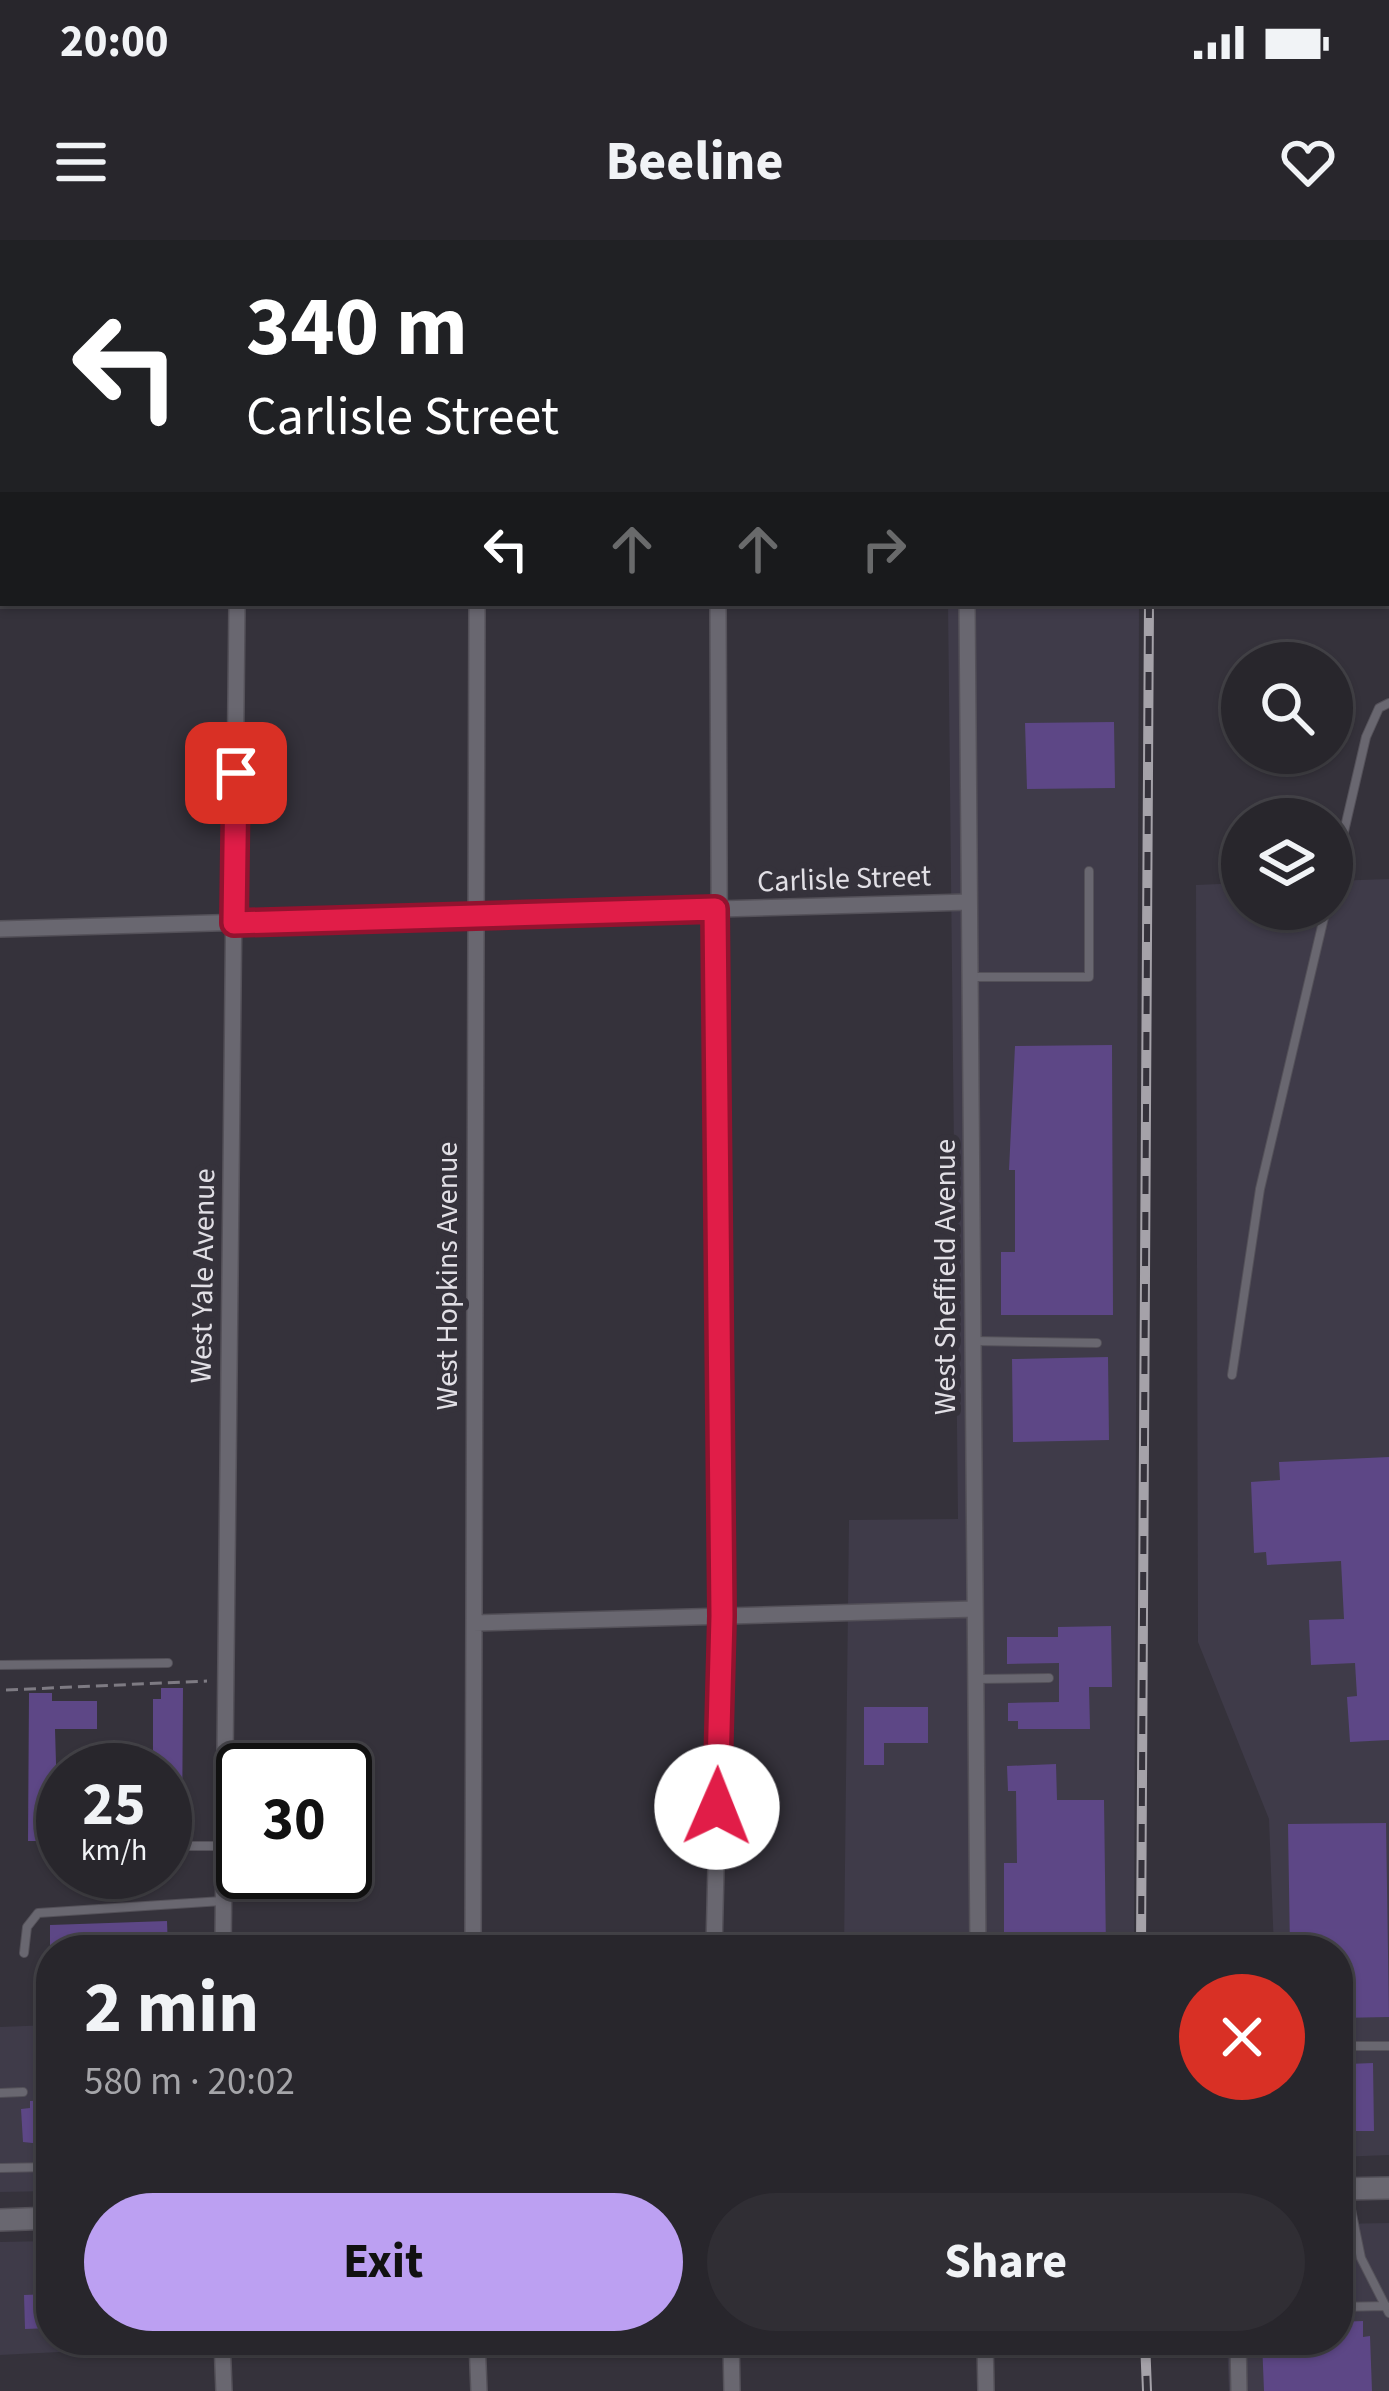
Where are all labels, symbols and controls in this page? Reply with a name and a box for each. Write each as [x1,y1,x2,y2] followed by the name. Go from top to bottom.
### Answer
[60,10,169,74] text: 20:00
[606,124,783,201] text: Beeline
[48,129,114,195] icon: menu
[1275,129,1341,195] icon: heart
[246,268,468,388] text: 340 m
[48,288,204,444] icon: left
[246,379,559,456] text: Carlisle Street
[473,516,539,582] icon: left
[599,516,665,582] icon: ahead
[725,516,791,582] icon: ahead
[851,516,917,582] icon: right
[1221,642,1353,930] map controls
[1221,642,1353,774] button: search
[185,722,287,824] pin
[203,740,269,806] icon: arrive
[1221,798,1353,930] button: layers
[756,854,932,904] street label: Carlisle Street
[924,1139,967,1415] street label: West Sheffield Avenue
[426,1142,469,1410] street label: West Hopkins Avenue
[180,1168,226,1384] street label: West Yale Avenue
[216,1743,372,1899] speed limit sign: 30
[654,1744,780,1870] position arrow
[82,1763,146,1848] text: 25
[81,1829,147,1872] text: km/h
[84,1957,259,2060] text: 2 min
[1179,1974,1305,2100] button: close
[84,2054,295,2110] text: 580 m · 20:02
[84,2193,683,2331] button: Exit
[707,2193,1305,2331] button: Share

